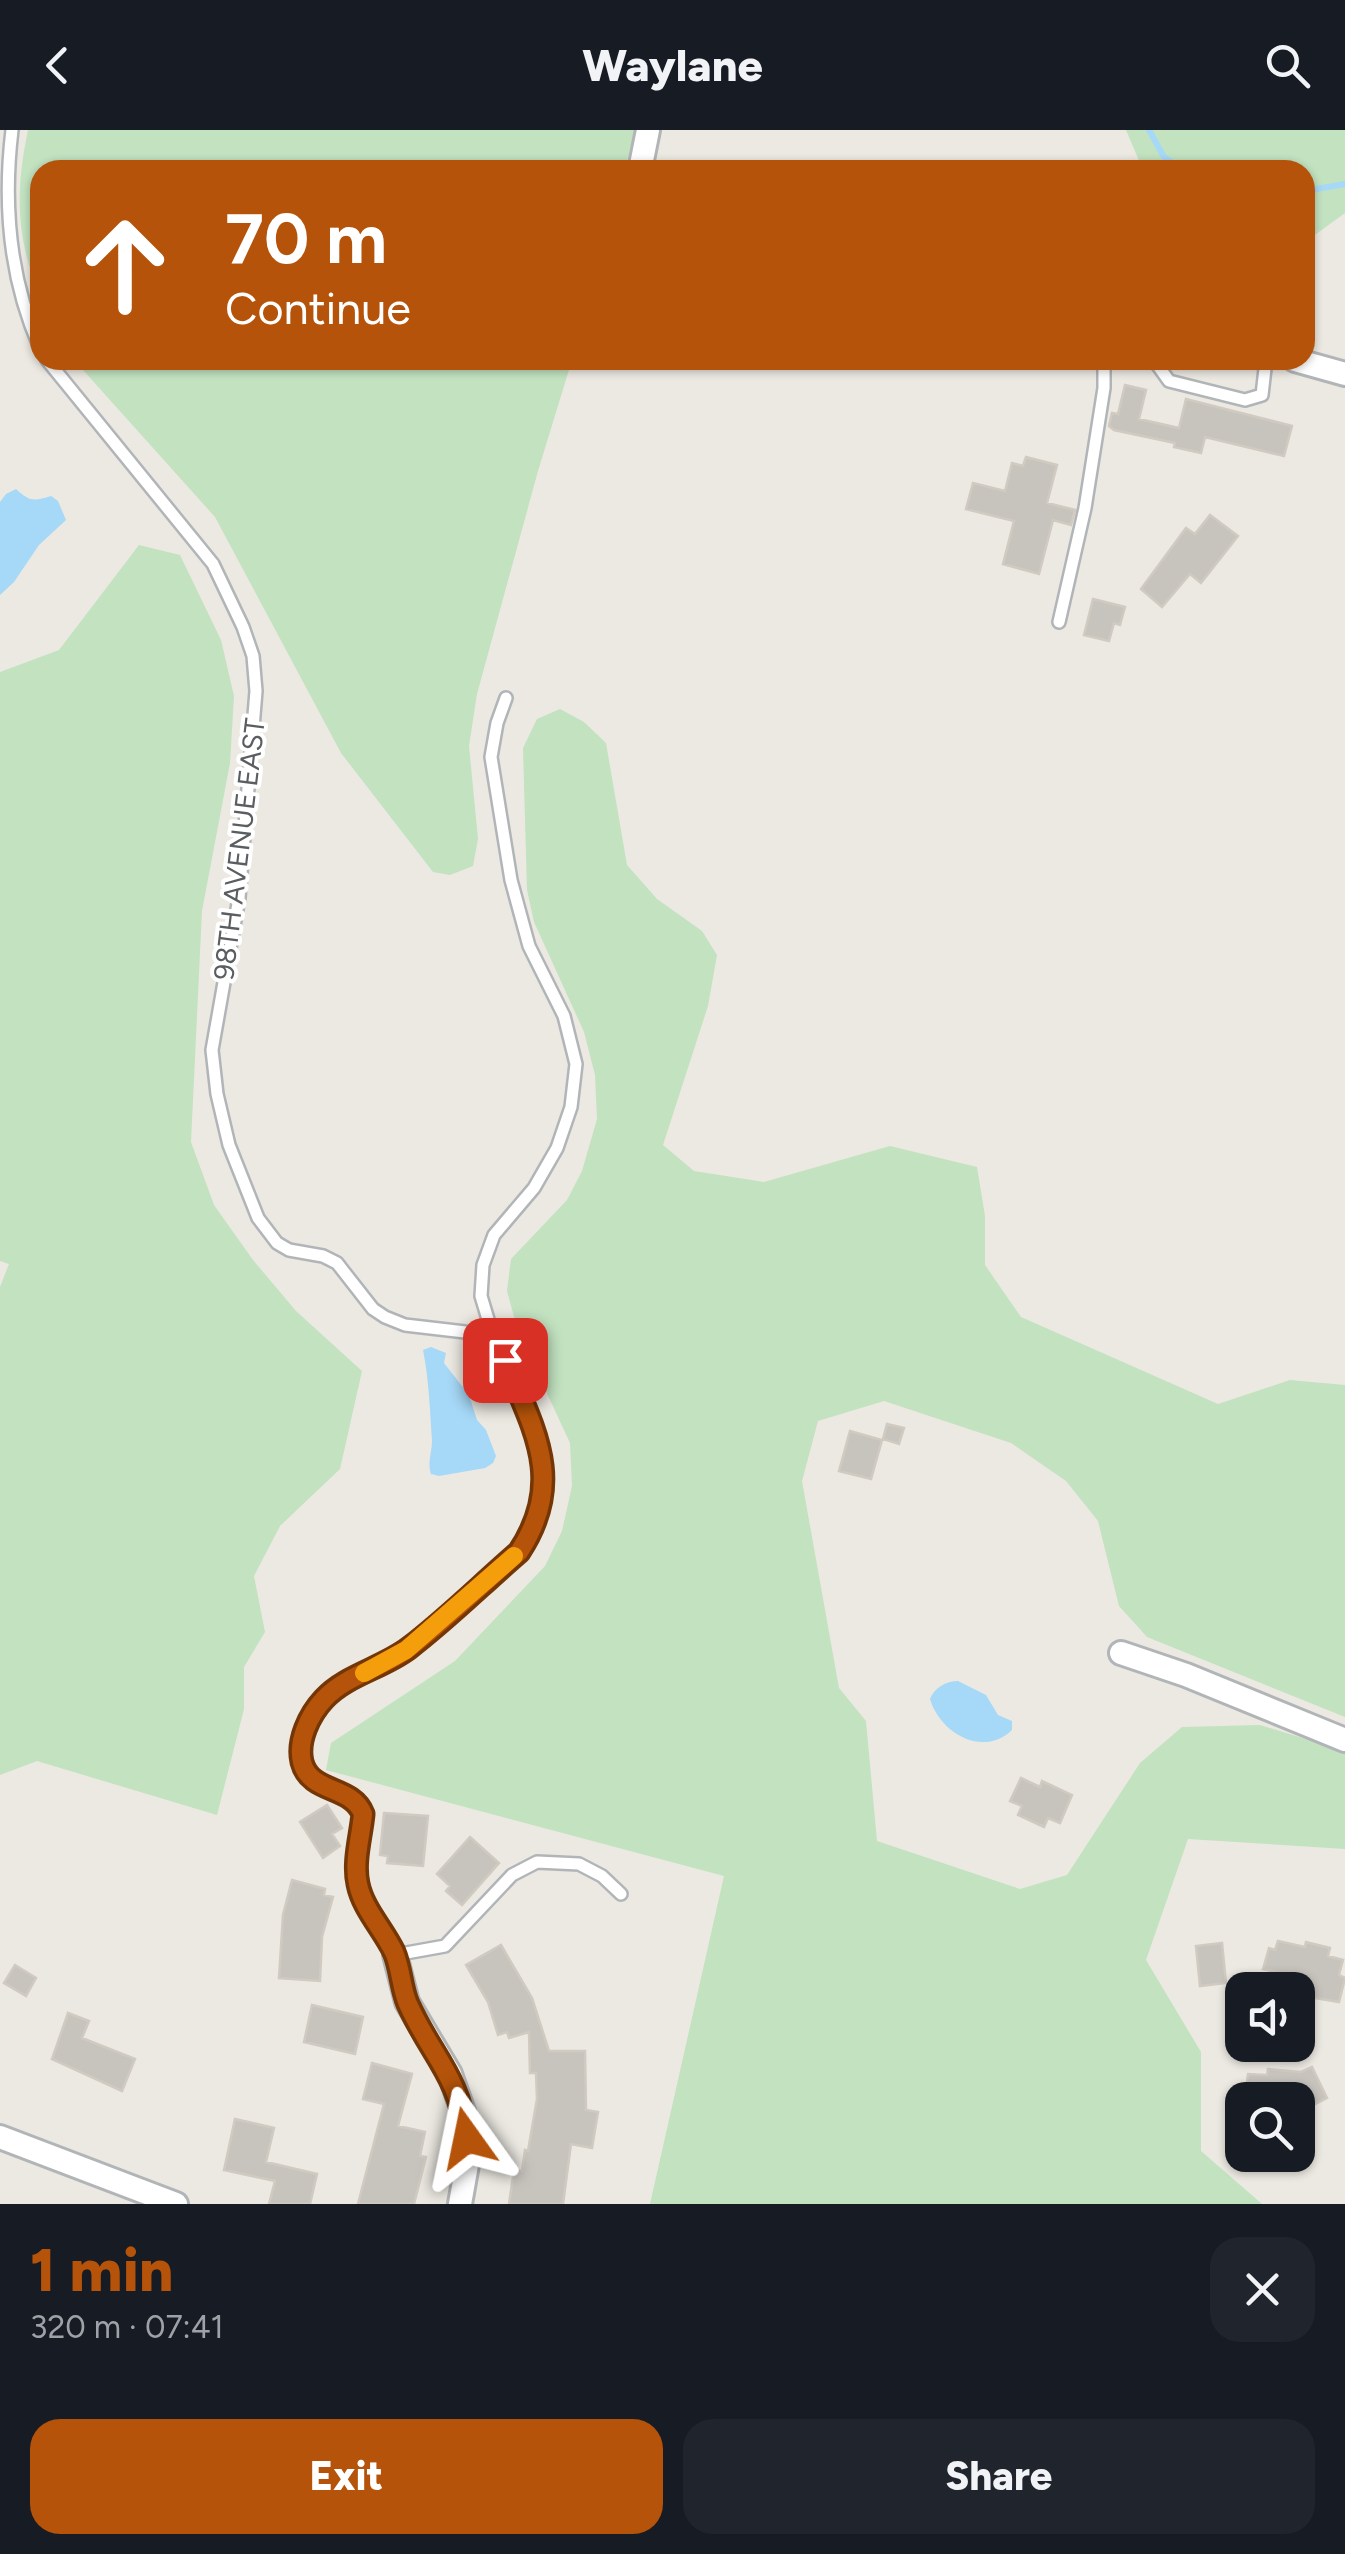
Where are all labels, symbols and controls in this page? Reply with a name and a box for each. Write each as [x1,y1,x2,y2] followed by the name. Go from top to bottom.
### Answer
[30,38,85,93] icon: back
[582,38,763,92] text: Waylane
[1260,38,1315,93] icon: search
[225,196,387,281] text: 70 m
[60,200,190,330] icon: ahead
[225,281,411,335] text: Continue
[206,716,272,982] street label: 98TH AVENUE EAST
[463,1318,548,1403] pin
[478,1333,533,1388] icon: arrive
[1225,1972,1315,2172] map controls
[1225,1972,1315,2062] button: sound
[1225,2082,1315,2172] button: search
[415,2086,519,2190] position arrow
[30,2234,173,2306] text: 1 min
[1210,2237,1315,2342] button: close
[30,2308,224,2346] text: 320 m · 07:41
[30,2419,663,2534] button: Exit
[683,2419,1315,2534] button: Share

